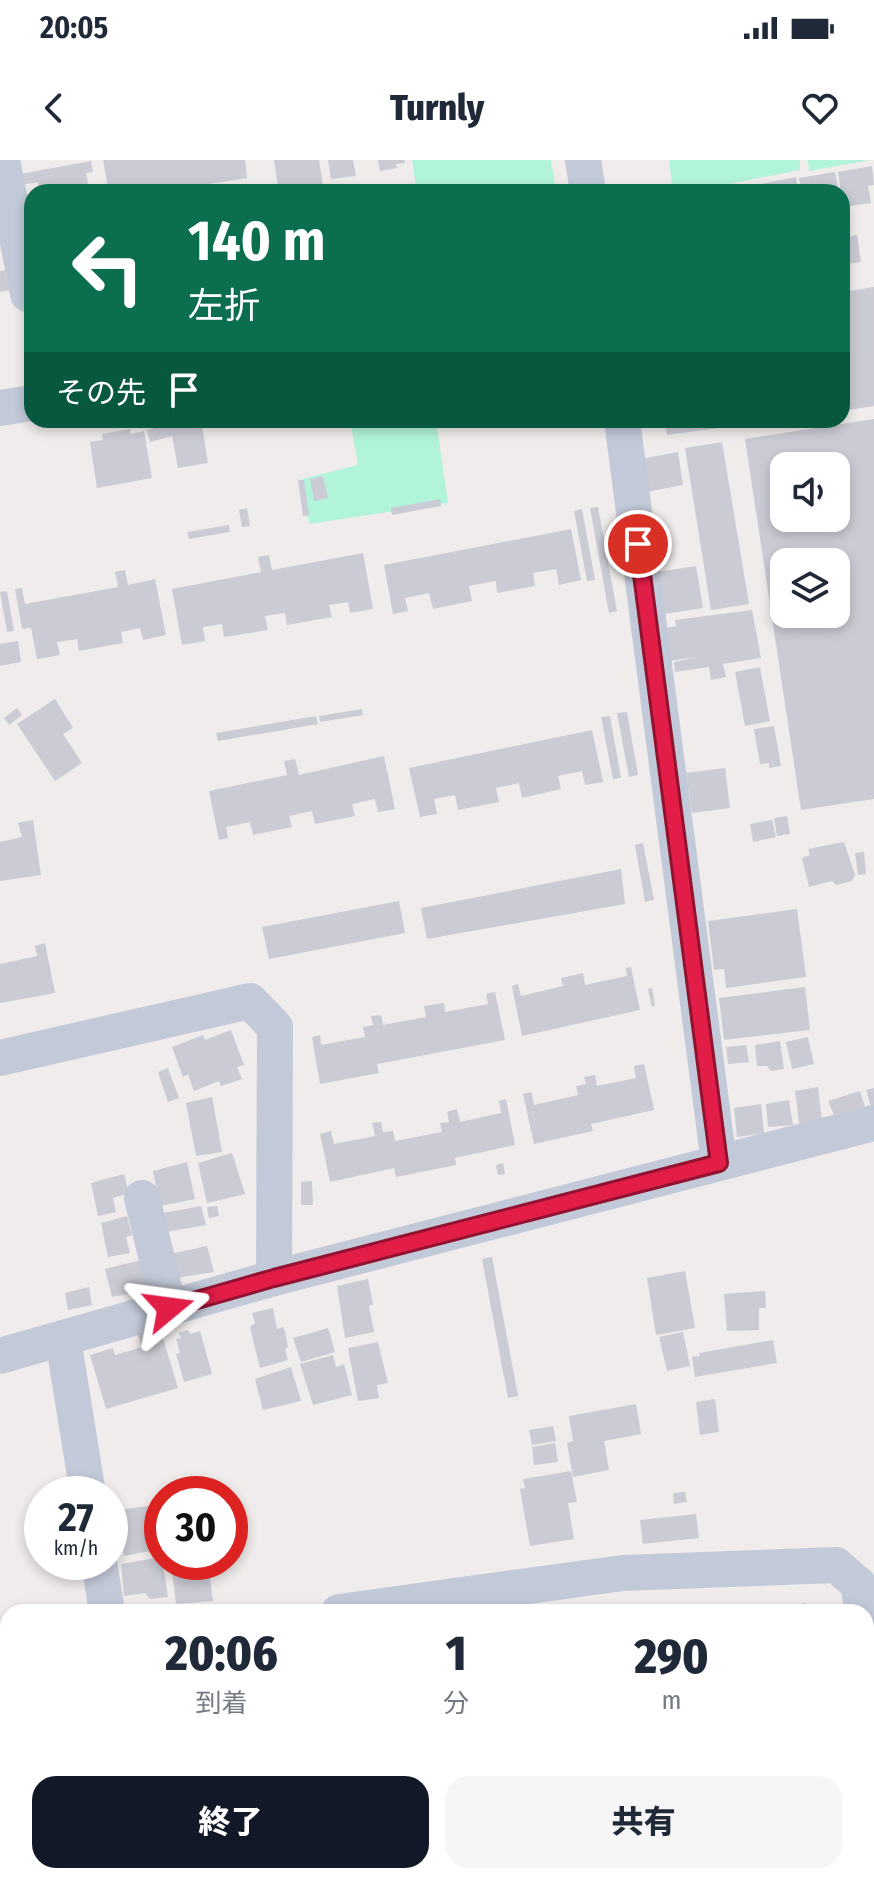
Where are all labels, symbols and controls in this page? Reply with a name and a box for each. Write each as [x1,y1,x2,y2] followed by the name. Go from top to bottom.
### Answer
[40,10,108,46] text: 20:05
[32,86,76,130] icon: back
[390,86,484,130] text: Turnly
[798,86,842,130] icon: heart
[188,208,325,275] text: 140 m
[56,216,160,320] icon: left
[188,284,260,328] text: 左折
[162,368,206,412] icon: arrive
[56,375,146,411] text: その先
[770,452,850,628] map controls
[770,452,850,532] button: sound
[604,510,672,578] pin
[616,522,660,566] icon: arrive
[770,548,850,628] button: layers
[127,1266,211,1350] position arrow
[144,1476,248,1580] speed limit sign: 30
[58,1494,94,1542] text: 27
[54,1536,98,1560] text: km/h
[165,1625,278,1683] text: 20:06
[446,1625,466,1683] text: 1
[634,1628,709,1686] text: 290
[662,1685,682,1716] text: m
[196,1688,248,1719] text: 到着
[443,1688,469,1719] text: 分
[32,1776,429,1868] button: 終了
[445,1776,842,1868] button: 共有

